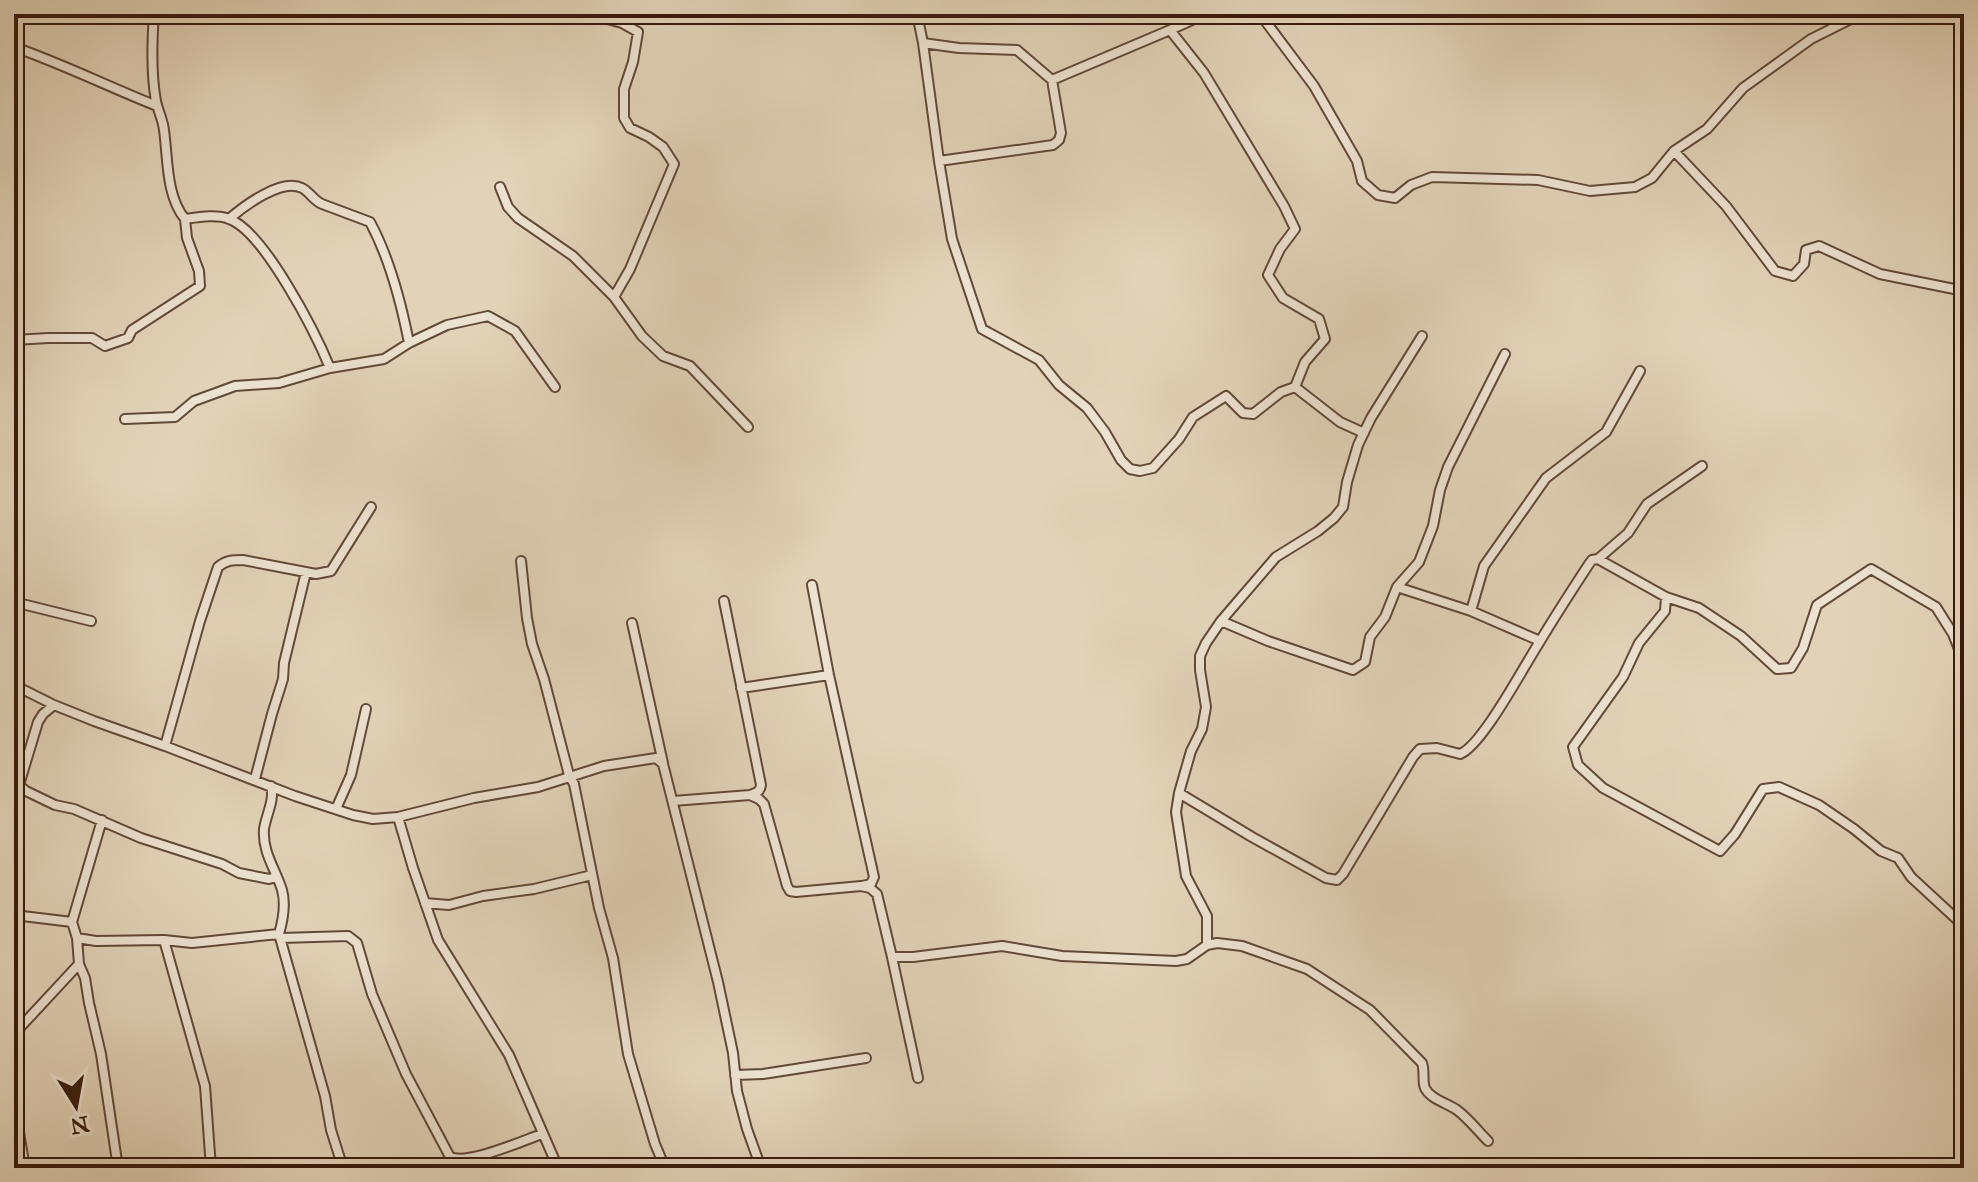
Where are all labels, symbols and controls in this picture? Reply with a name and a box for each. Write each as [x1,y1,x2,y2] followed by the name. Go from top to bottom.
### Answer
[36,1066,116,1146] north arrow
[68,1110,91,1140] text: N

